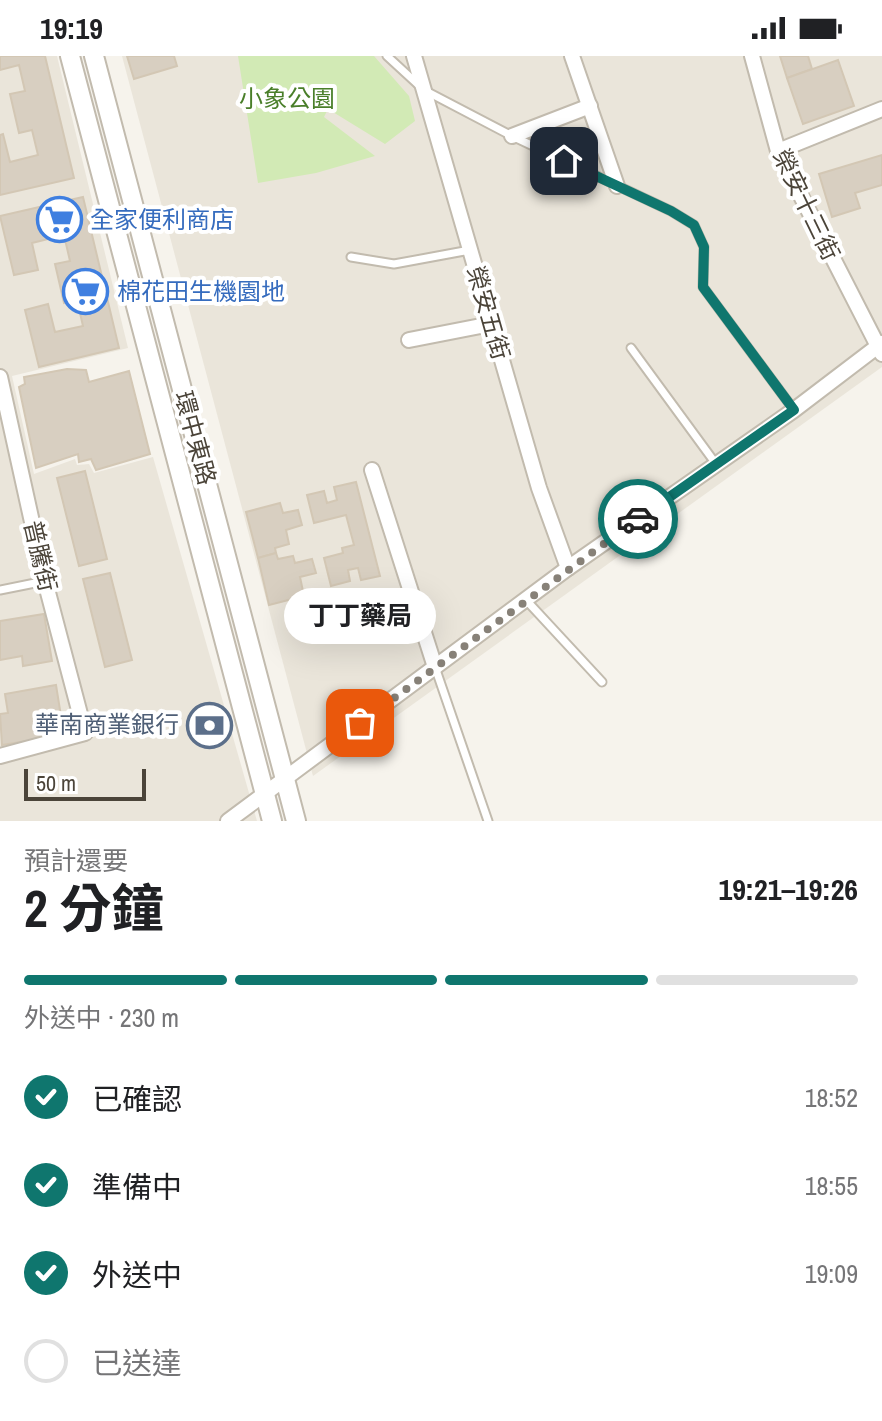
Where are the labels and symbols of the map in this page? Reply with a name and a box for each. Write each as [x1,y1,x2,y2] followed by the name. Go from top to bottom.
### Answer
[239,82,335,114] park label: 小象公園
[530,127,598,195] pin
[766,144,848,266] street label: 榮安十三街
[35,196,83,244] supermarket icon: 全家便利商店
[90,203,234,235] place label: 全家便利商店
[460,262,518,363] street label: 榮安五街
[62,268,110,316] supermarket icon: 棉花田生機園地
[117,275,285,307] place label: 棉花田生機園地
[168,387,224,488] street label: 環中東路
[598,479,678,559] courier
[17,517,65,594] street label: 普騰街
[284,587,436,643] callout: 丁丁藥局
[326,689,394,757] pin
[186,701,234,749] bank icon: 華南商業銀行
[35,708,179,740] place label: 華南商業銀行
[24,765,146,801] scale bar

